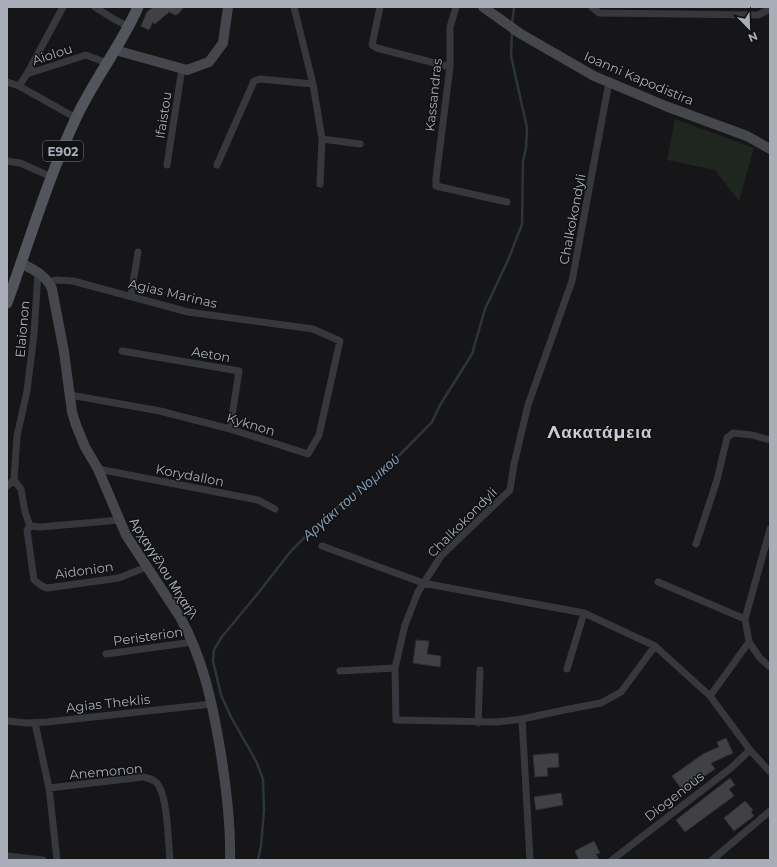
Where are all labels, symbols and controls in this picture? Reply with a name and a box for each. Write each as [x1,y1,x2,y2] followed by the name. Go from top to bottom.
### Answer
[729,8,769,48] north arrow
[746,29,760,45] text: N
[30,40,74,68] street label: Aiolou
[582,48,696,108] street label: Ioanni Kapodistira
[421,58,445,132] street label: Kassandras
[151,90,175,140] street label: Ifaistou
[43,141,83,161] road number: E902
[555,172,589,266] street label: Chalkokondyli
[127,275,219,311] street label: Agias Marinas
[12,300,32,358] street label: Elaionon
[190,343,232,365] street label: Aeton
[225,409,277,439] street label: Kyknon
[546,422,653,442] district label: Λακατάμεια
[298,450,404,545] water label: Αργάκι του Νομικού
[154,461,226,489] street label: Korydallon
[424,484,500,560] street label: Chalkokondyli
[126,514,202,622] street label: Αρχαγγέλου Μιχαήλ
[54,558,114,582] street label: Aidonion
[112,623,184,649] street label: Peristerion
[65,691,151,715] street label: Agias Theklis
[69,760,143,782] street label: Anemonon
[641,768,707,824] street label: Diogenous

